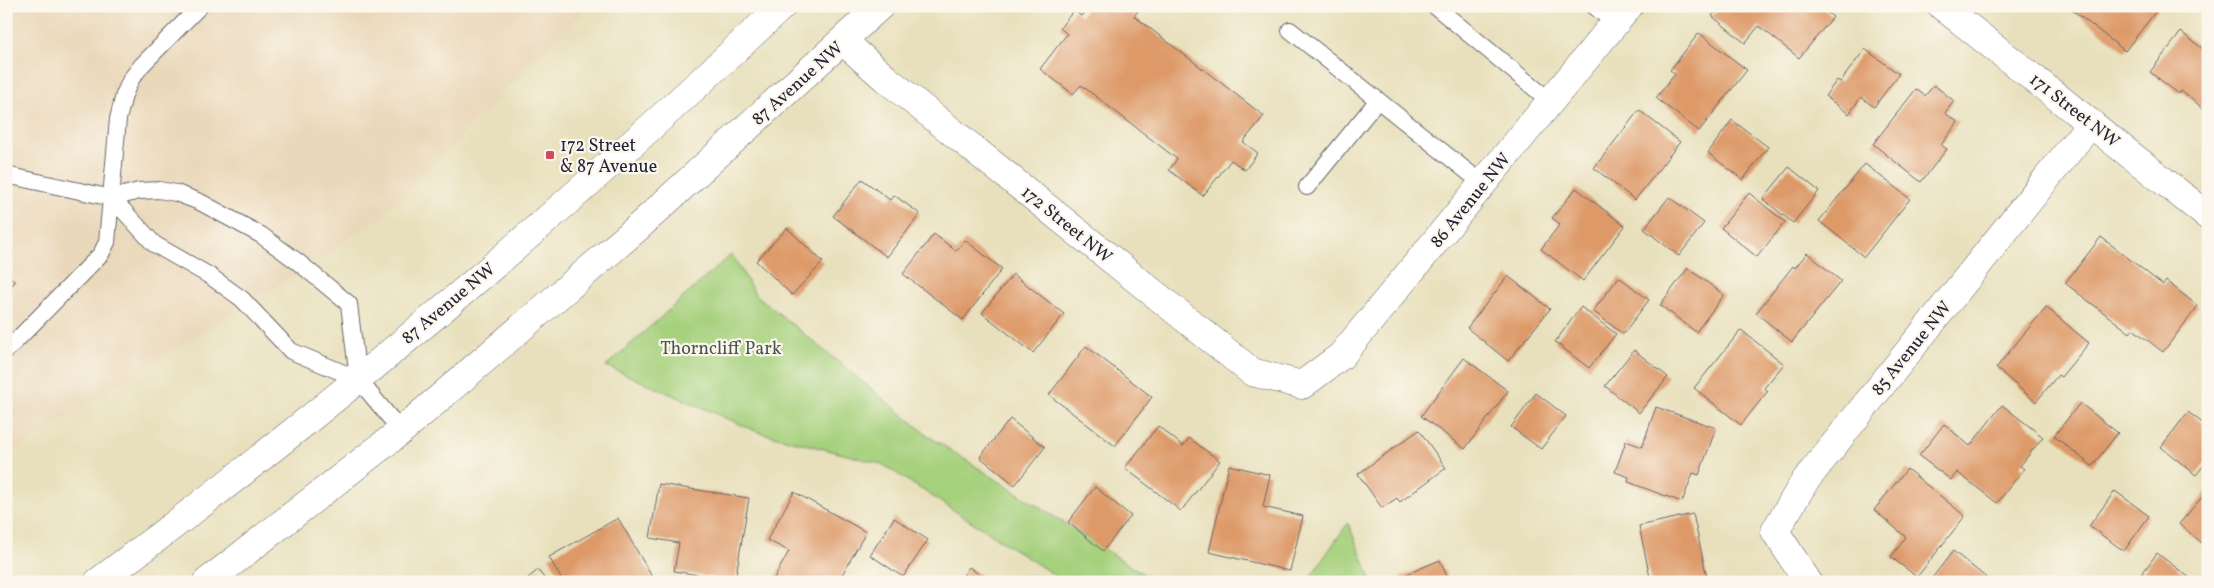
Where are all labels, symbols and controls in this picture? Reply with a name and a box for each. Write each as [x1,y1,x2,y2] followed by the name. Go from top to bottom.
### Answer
[747,36,849,132] street label: 87 Avenue NW
[2024,68,2125,154] street label: 171 Street NW
[560,134,657,180] place label: 172 Street & 87 Avenue
[1425,148,1517,254] street label: 86 Avenue NW
[544,149,556,161] marker: 172 Street & 87 Avenue
[1015,181,1117,270] street label: 172 Street NW
[397,257,501,351] street label: 87 Avenue NW
[1866,296,1958,402] street label: 85 Avenue NW
[660,337,782,362] park label: Thorncliff Park

